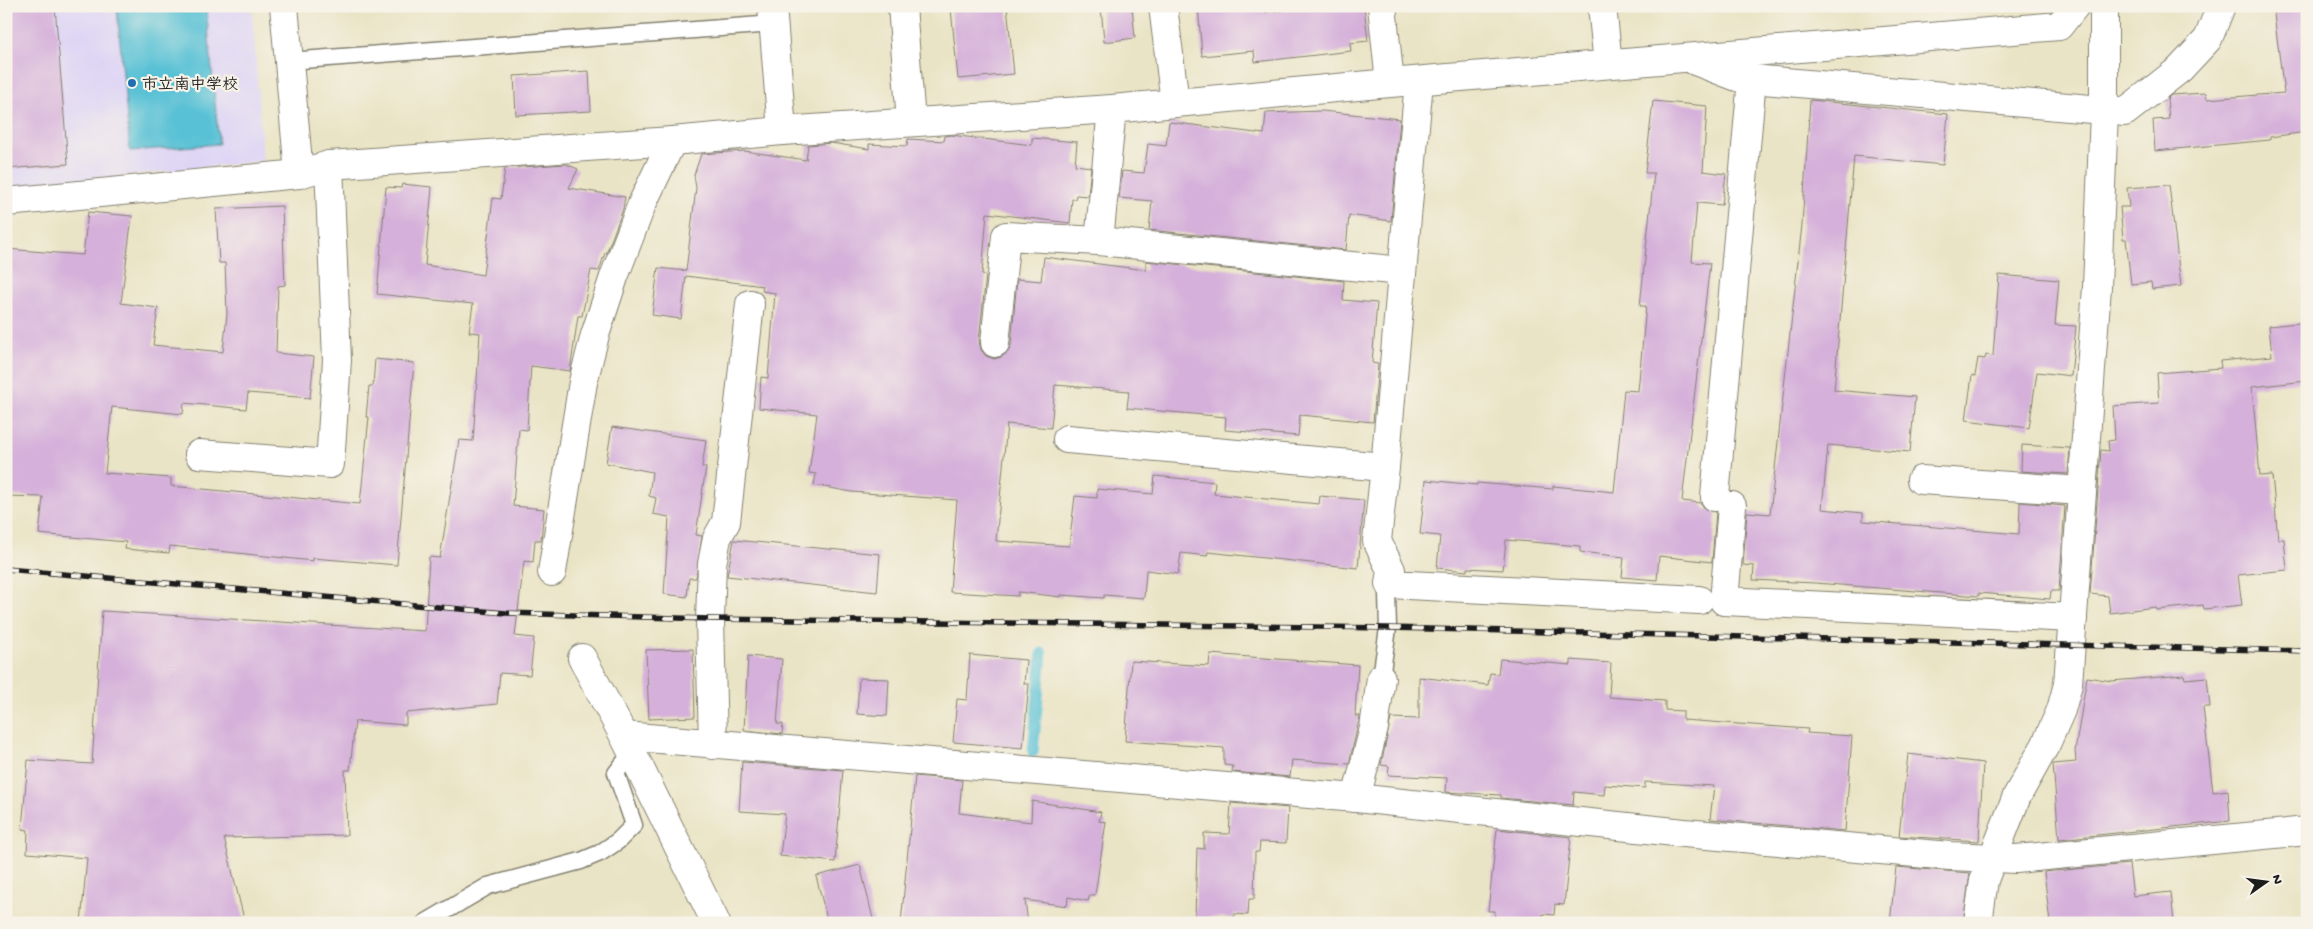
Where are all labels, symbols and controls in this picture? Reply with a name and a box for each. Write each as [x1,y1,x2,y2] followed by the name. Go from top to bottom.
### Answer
[142,75,238,96] place label: 市立南中学校
[126,77,138,89] marker: 市立南中学校
[2240,856,2290,906] north arrow
[2267,873,2286,886] text: N

